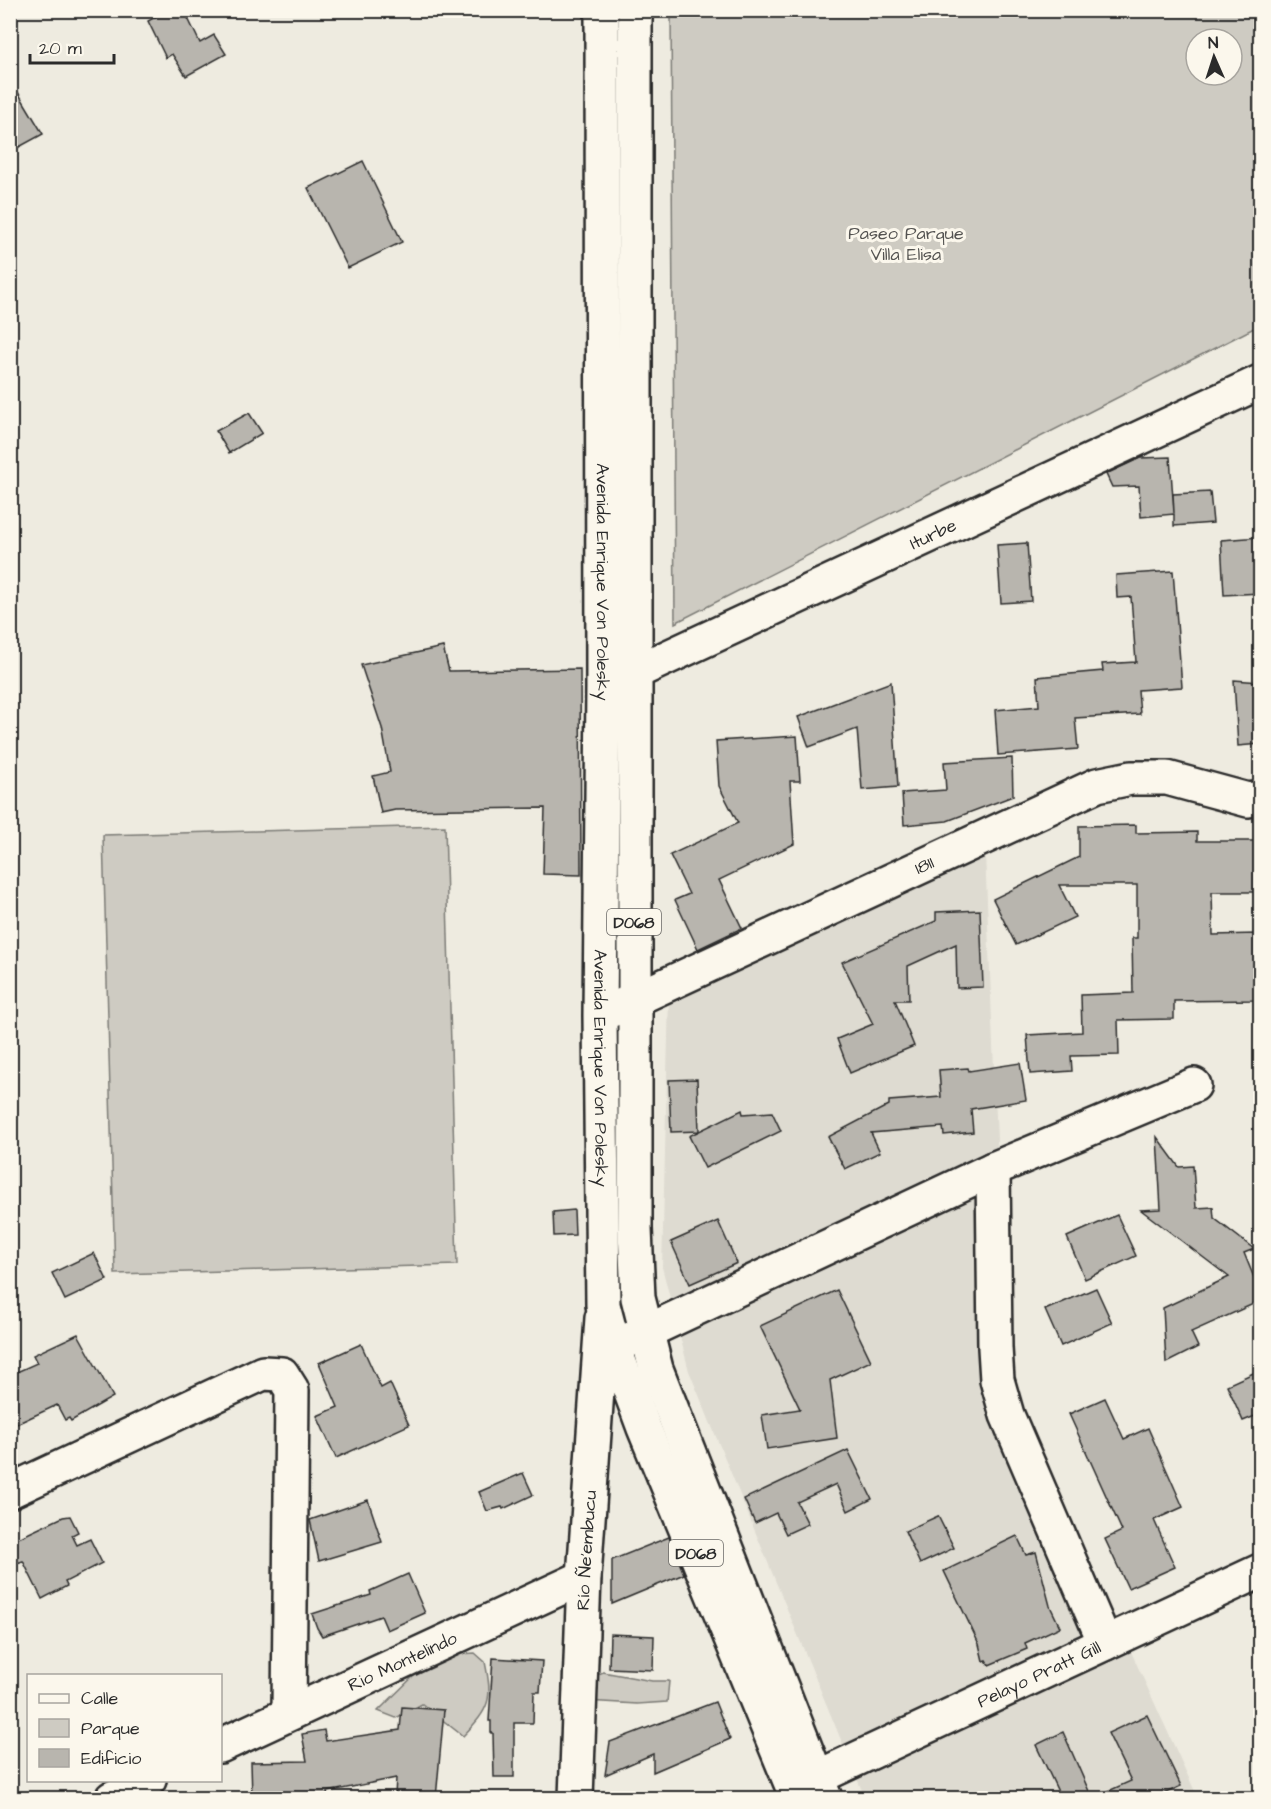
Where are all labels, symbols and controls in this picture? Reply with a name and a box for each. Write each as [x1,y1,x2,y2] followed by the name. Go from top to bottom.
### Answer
[30,27,114,65] scale bar
[1184,27,1244,87] north arrow
[1208,32,1219,54] text: N
[39,36,82,61] text: 20 m
[848,221,964,267] park label: Paseo Parque Villa Elisa
[589,463,615,701] street label: Avenida Enrique Von Polesky
[906,513,961,556] street label: Iturbe
[911,850,938,881] street label: 1811
[607,909,661,935] road number: D068
[587,949,614,1187] street label: Avenida Enrique Von Polesky
[571,1489,603,1611] street label: Río Ñe'embucu
[669,1540,723,1566] road number: D068
[344,1626,461,1698] street label: Rio Montelindo
[973,1635,1105,1714] street label: Pelayo Pratt Gill
[27,1674,222,1782] legend
[81,1686,119,1711] text: Calle
[81,1716,140,1741] text: Parque
[81,1746,141,1771] text: Edificio

